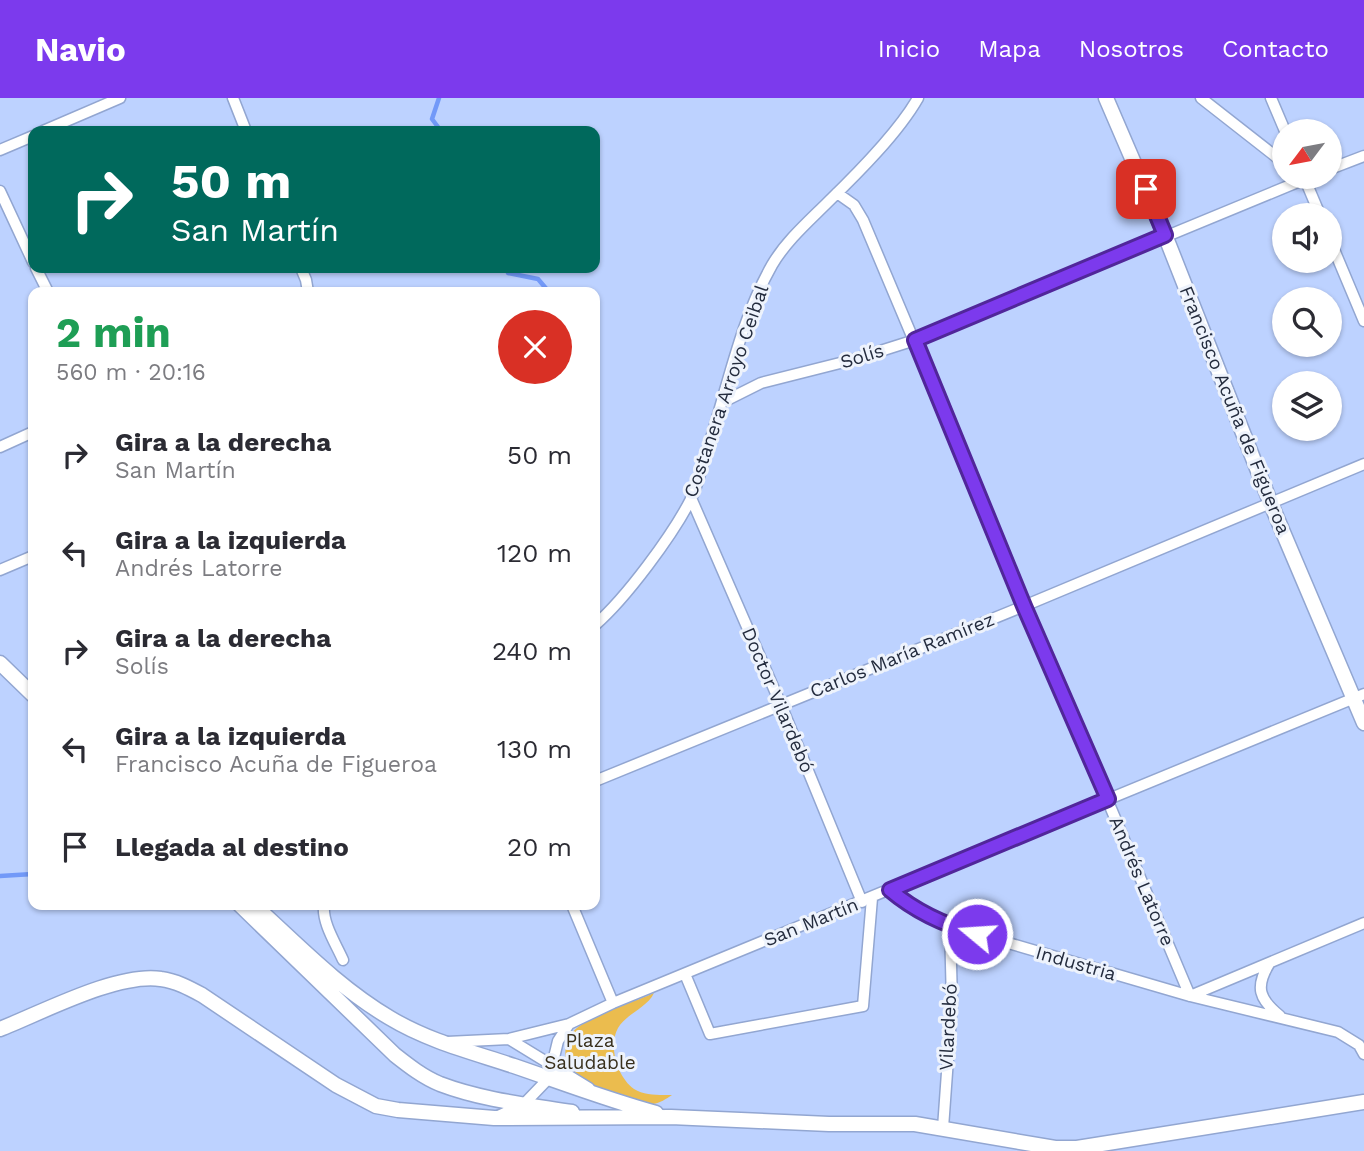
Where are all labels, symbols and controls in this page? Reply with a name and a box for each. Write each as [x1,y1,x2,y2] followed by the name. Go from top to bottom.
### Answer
[35,30,126,69] text: Navio
[878,35,940,63] text: Inicio
[978,35,1041,63] text: Mapa
[1079,35,1184,63] text: Nosotros
[1222,35,1329,63] text: Contacto
[1272,119,1342,189] north arrow
[1272,119,1342,441] map controls
[171,152,291,210] text: 50 m
[56,154,147,245] icon: right
[1116,159,1176,219] pin
[1127,170,1165,208] icon: arrive
[1272,203,1342,273] button: sound
[171,211,339,249] text: San Martín
[679,281,773,500] street label: Costanera Arroyo Ceibal
[1175,282,1296,538] street label: Francisco Acuña de Figueroa
[1272,287,1342,357] button: search
[56,308,171,357] text: 2 min
[498,310,572,384] button: close
[837,339,887,373] street label: Solís
[56,359,206,386] text: 560 m · 20:16
[1272,371,1342,441] button: layers
[115,427,331,457] text: Gira a la derecha
[56,436,94,474] icon: right
[507,440,572,470] text: 50 m
[115,457,236,484] text: San Martín
[115,525,346,555] text: Gira a la izquierda
[56,534,94,572] icon: left
[497,538,572,568] text: 120 m
[115,555,283,582] text: Andrés Latorre
[806,607,998,703] street label: Carlos María Ramírez
[115,623,331,653] text: Gira a la derecha
[737,624,819,776] street label: Doctor Vilardebó
[56,632,94,670] icon: right
[492,636,572,666] text: 240 m
[115,653,169,680] text: Solís
[115,721,346,751] text: Gira a la izquierda
[56,730,94,768] icon: left
[497,734,572,764] text: 130 m
[115,751,437,778] text: Francisco Acuña de Figueroa
[1104,813,1180,949] street label: Andrés Latorre
[56,828,94,866] icon: arrive
[115,832,349,862] text: Llegada al destino
[507,832,572,862] text: 20 m
[760,893,862,951] street label: San Martín
[940,897,1014,971] position arrow
[1033,941,1119,985] street label: Industria
[934,983,962,1071] street label: Vilardebó
[544,1029,636,1074] park label: Plaza Saludable

